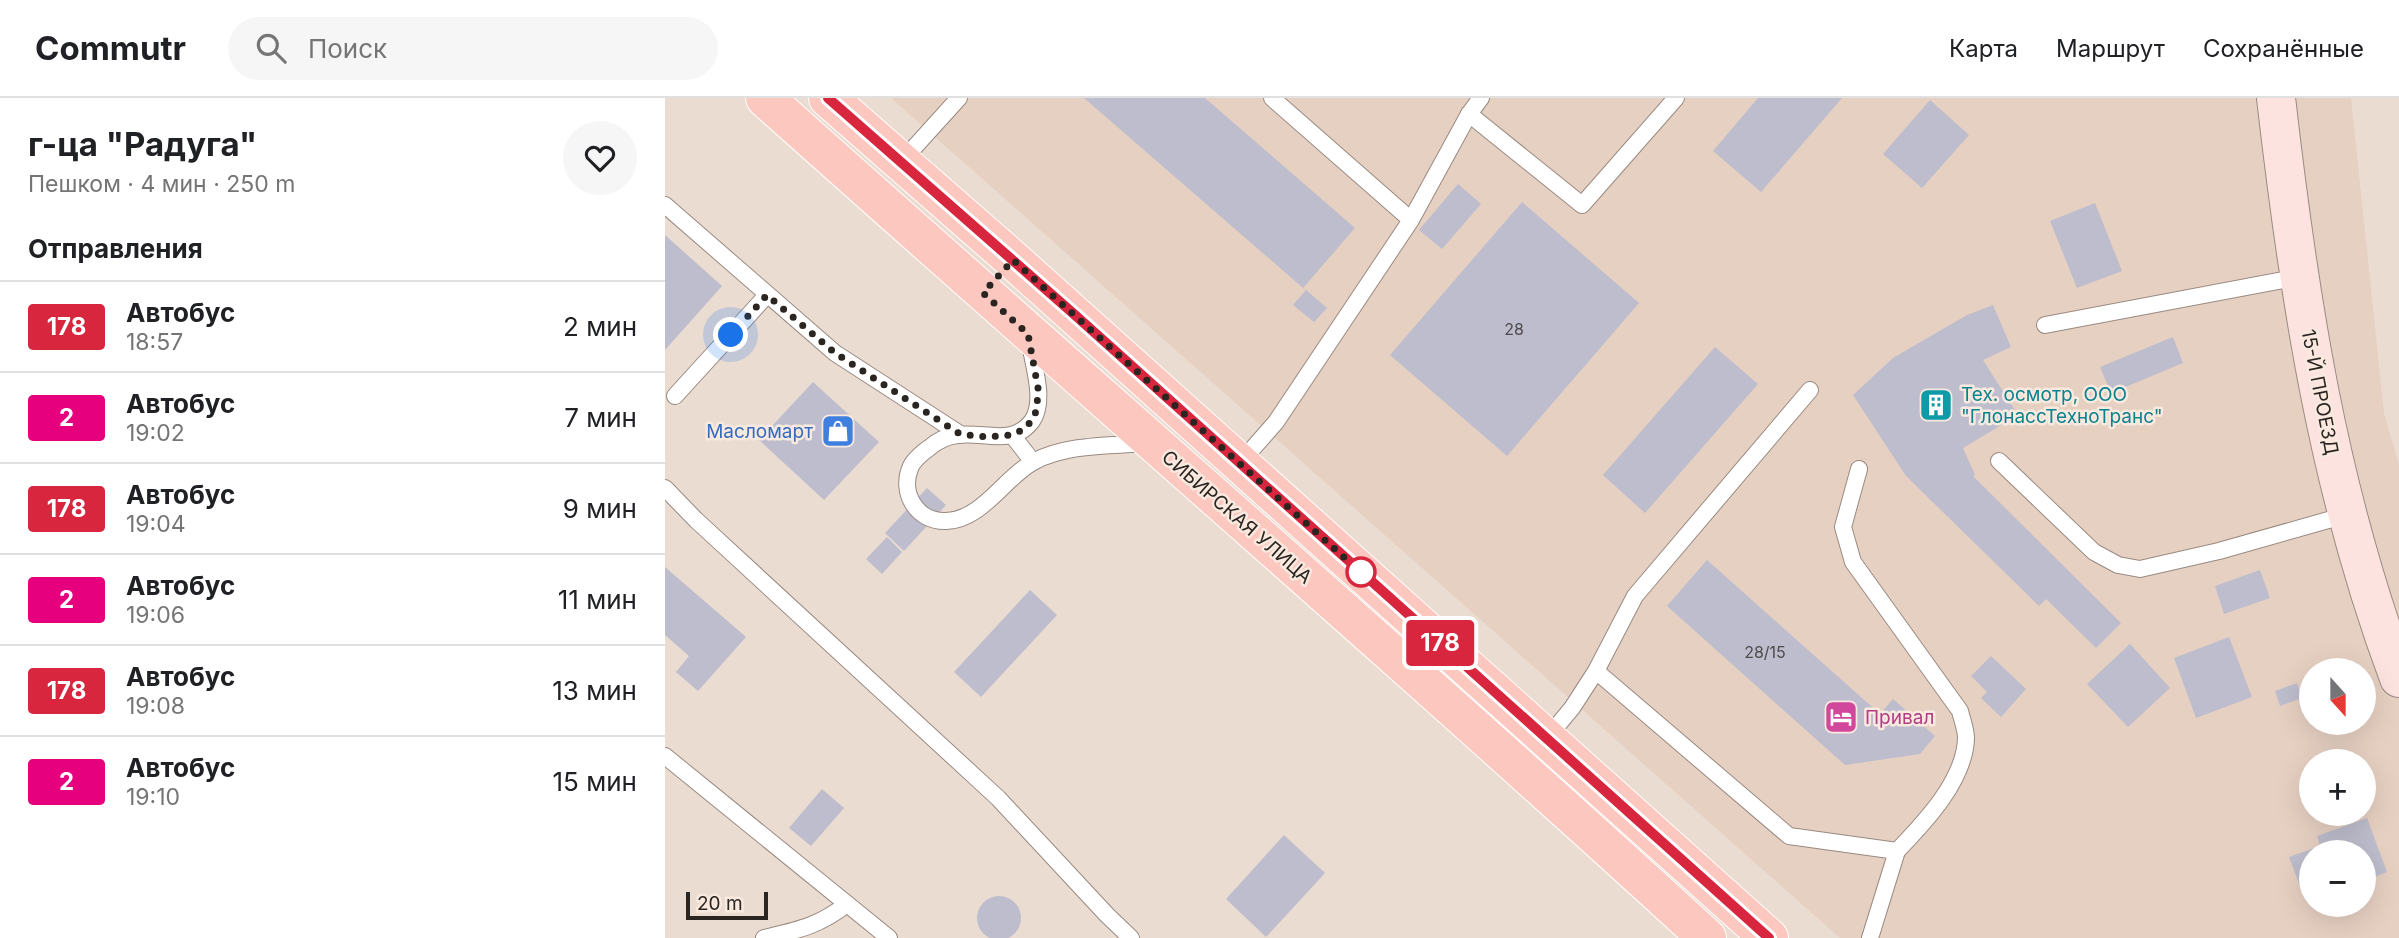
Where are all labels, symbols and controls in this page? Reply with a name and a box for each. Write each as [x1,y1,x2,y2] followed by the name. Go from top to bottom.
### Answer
[228,17,718,80] search box
[35,28,186,68] text: Commutr
[252,29,290,67] icon: search
[308,33,387,64] text: Поиск
[1949,34,2018,63] text: Карта
[2056,34,2165,63] text: Маршрут
[2203,34,2364,63] text: Сохранённые
[563,121,637,195] button: heart
[28,124,257,164] text: г-ца "Радуга"
[28,170,295,198] text: Пешком · 4 мин · 250 m
[28,233,203,264] text: Отправления
[126,297,235,328] text: Автобус
[563,311,637,342] text: 2 мин
[47,312,86,341] text: 178
[713,317,748,352] your location
[1504,319,1524,339] house number: 28
[2297,327,2344,457] street label: 15-Й ПРОЕЗД
[126,328,183,356] text: 18:57
[1961,383,2163,428] place label: Тех. осмотр, ООО "ГлонассТехноТранс"
[1917,386,1955,424] building icon: Тех. осмотр, ООО "ГлонассТехноТранс"
[126,388,235,419] text: Автобус
[564,402,637,433] text: 7 мин
[59,403,74,432] text: 2
[819,412,857,450] shop icon: Масломарт
[126,419,185,447] text: 19:02
[706,420,813,443] place label: Масломарт
[1157,445,1317,589] street label: СИБИРСКАЯ УЛИЦА
[126,479,235,510] text: Автобус
[563,493,637,524] text: 9 мин
[47,494,86,523] text: 178
[126,510,186,538] text: 19:04
[1346,557,1376,587] unlabelled marker
[126,570,235,601] text: Автобус
[558,584,637,615] text: 11 мин
[59,585,74,614] text: 2
[126,601,185,629] text: 19:06
[1400,620,1480,666] line badge: 178
[1420,628,1460,657] text: 178
[1744,642,1786,662] house number: 28/15
[2299,658,2377,735] north arrow
[2299,658,2376,917] map controls
[126,661,235,692] text: Автобус
[552,675,637,706] text: 13 мин
[47,676,86,705] text: 178
[126,692,185,720] text: 19:08
[1822,698,1860,736] hotel icon: Привал
[1865,706,1934,729] place label: Привал
[2299,749,2376,826] button: +
[126,752,235,783] text: Автобус
[553,766,637,797] text: 15 мин
[59,767,74,796] text: 2
[126,783,180,811] text: 19:10
[2299,840,2376,917] button: −
[686,889,768,921] scale bar
[697,892,743,915] text: 20 m

